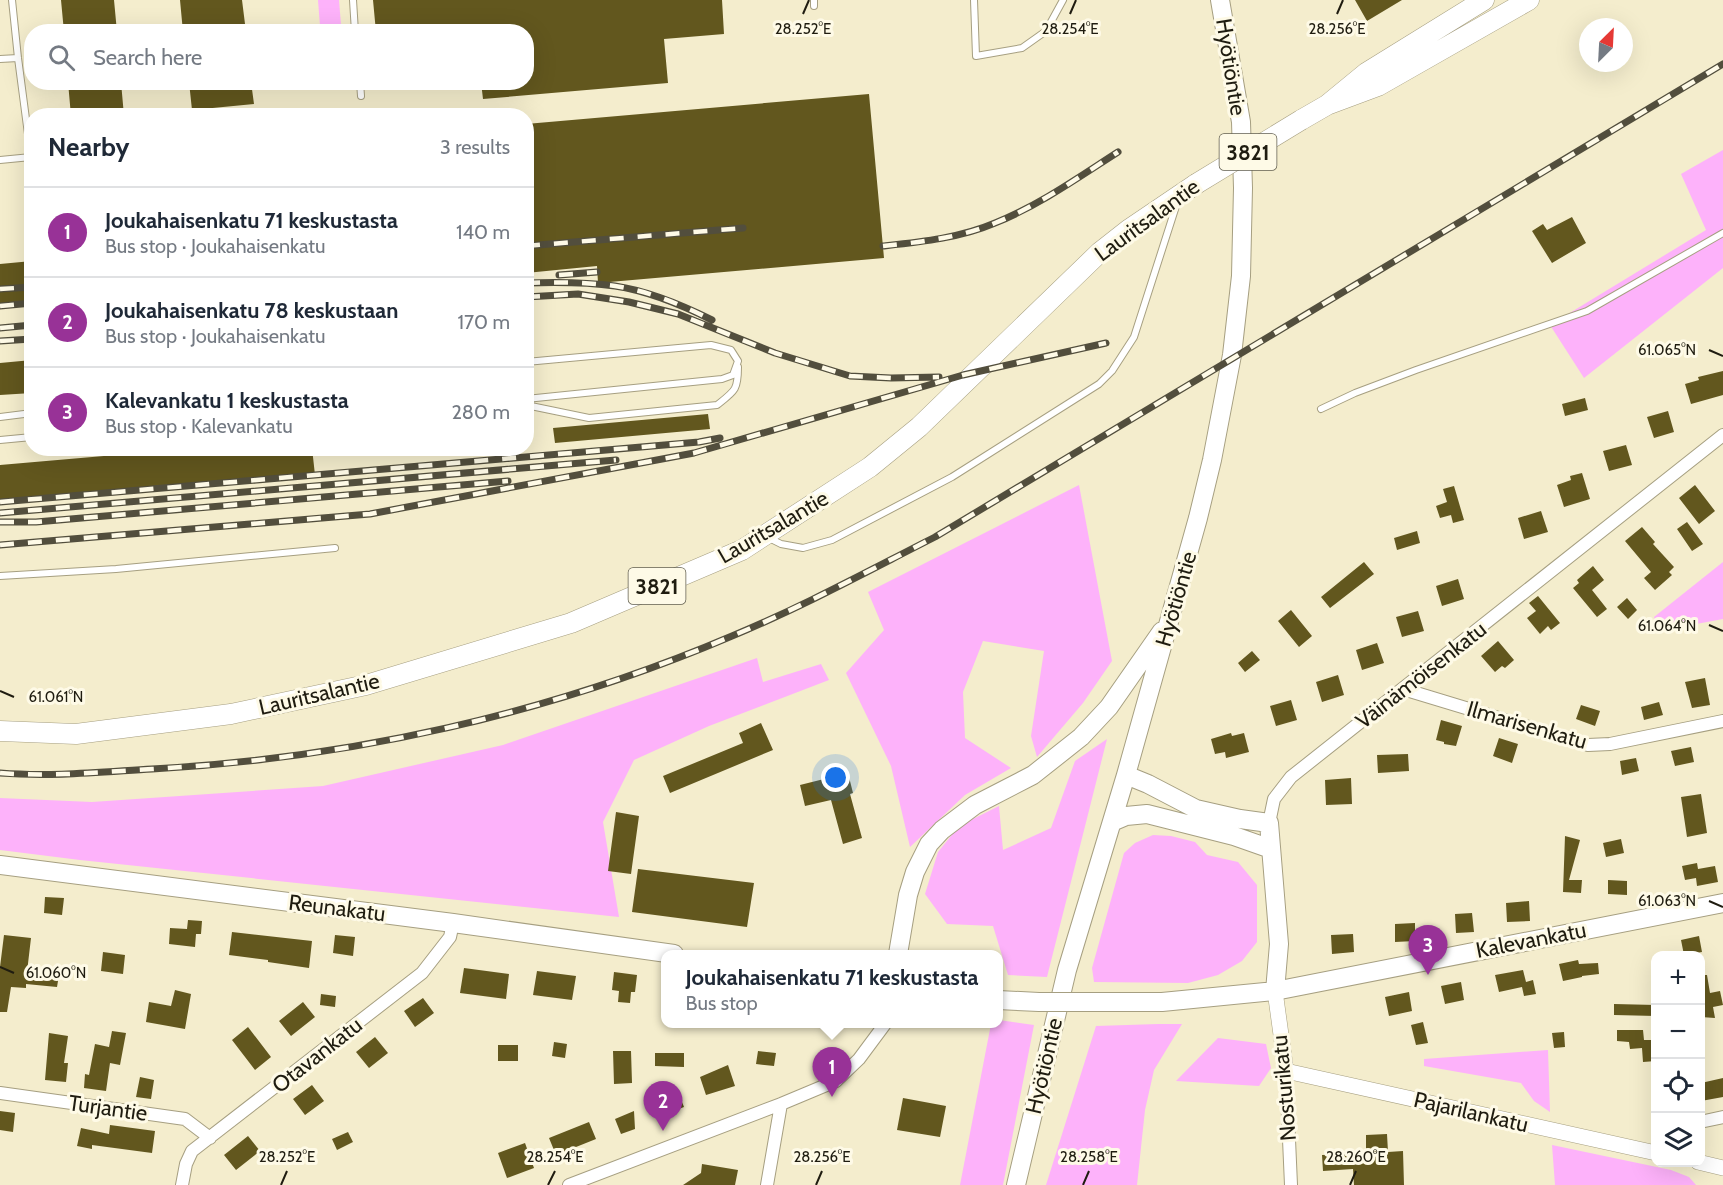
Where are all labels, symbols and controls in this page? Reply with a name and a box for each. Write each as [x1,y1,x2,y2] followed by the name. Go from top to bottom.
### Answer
[1210,17,1252,117] street label: Hyötiöntie
[1579,18,1633,72] north arrow
[775,20,831,38] text: 28.252°E
[1041,20,1099,38] text: 28.254°E
[1308,20,1366,38] text: 28.256°E
[24,24,534,90] search box
[45,41,78,74] icon: search
[93,44,202,71] text: Search here
[48,131,129,163] text: Nearby
[1220,134,1276,170] road number: 3821
[440,135,510,159] text: 3 results
[1089,173,1205,267] street label: Lauritsalantie
[105,207,398,234] text: Joukahaisenkatu 71 keskustasta
[64,220,71,244] text: 1
[456,220,510,244] text: 140 m
[105,234,326,258] text: Bus stop · Joukahaisenkatu
[105,297,398,324] text: Joukahaisenkatu 78 keskustaan
[62,310,73,334] text: 2
[458,310,510,334] text: 170 m
[105,324,326,348] text: Bus stop · Joukahaisenkatu
[1638,341,1696,359] text: 61.065°N
[105,387,349,414] text: Kalevankatu 1 keskustasta
[62,400,73,424] text: 3
[451,400,510,424] text: 280 m
[105,414,293,438] text: Bus stop · Kalevankatu
[713,485,833,569] street label: Lauritsalantie
[1150,548,1202,650] street label: Hyötiöntie
[628,568,686,604] road number: 3821
[1350,616,1492,734] street label: Väinämöisenkatu
[1638,617,1696,635] text: 61.064°N
[256,667,382,721] street label: Lauritsalantie
[29,688,83,706] text: 61.061°N
[1464,695,1590,755] street label: Ilmarisenkatu
[821,763,850,792] your location
[287,889,387,927] street label: Reunakatu
[1638,892,1696,910] text: 61.063°N
[1474,916,1588,964] street label: Kalevankatu
[1408,926,1448,975] pin: 3
[661,950,1003,1028] popup
[1651,951,1705,1167] map controls
[1651,951,1705,1005] button: +
[26,964,86,982] text: 61.060°N
[686,964,978,991] text: Joukahaisenkatu 71 keskustasta
[686,991,758,1015] text: Bus stop
[1651,1005,1705,1059] button: −
[266,1011,368,1099] street label: Otavankatu
[1020,1015,1068,1117] street label: Hyötiöntie
[1266,1034,1302,1142] street label: Nosturikatu
[812,1048,852,1097] pin: 1
[1651,1059,1705,1113] button: locate
[644,1082,682,1131] pin: 2
[1411,1086,1531,1138] street label: Pajarilankatu
[67,1089,149,1127] street label: Turjantie
[1651,1113,1705,1167] button: layers
[259,1148,315,1166] text: 28.252°E
[526,1148,584,1166] text: 28.254°E
[793,1148,851,1166] text: 28.256°E
[1060,1148,1118,1166] text: 28.258°E
[1326,1148,1386,1166] text: 28.260°E

